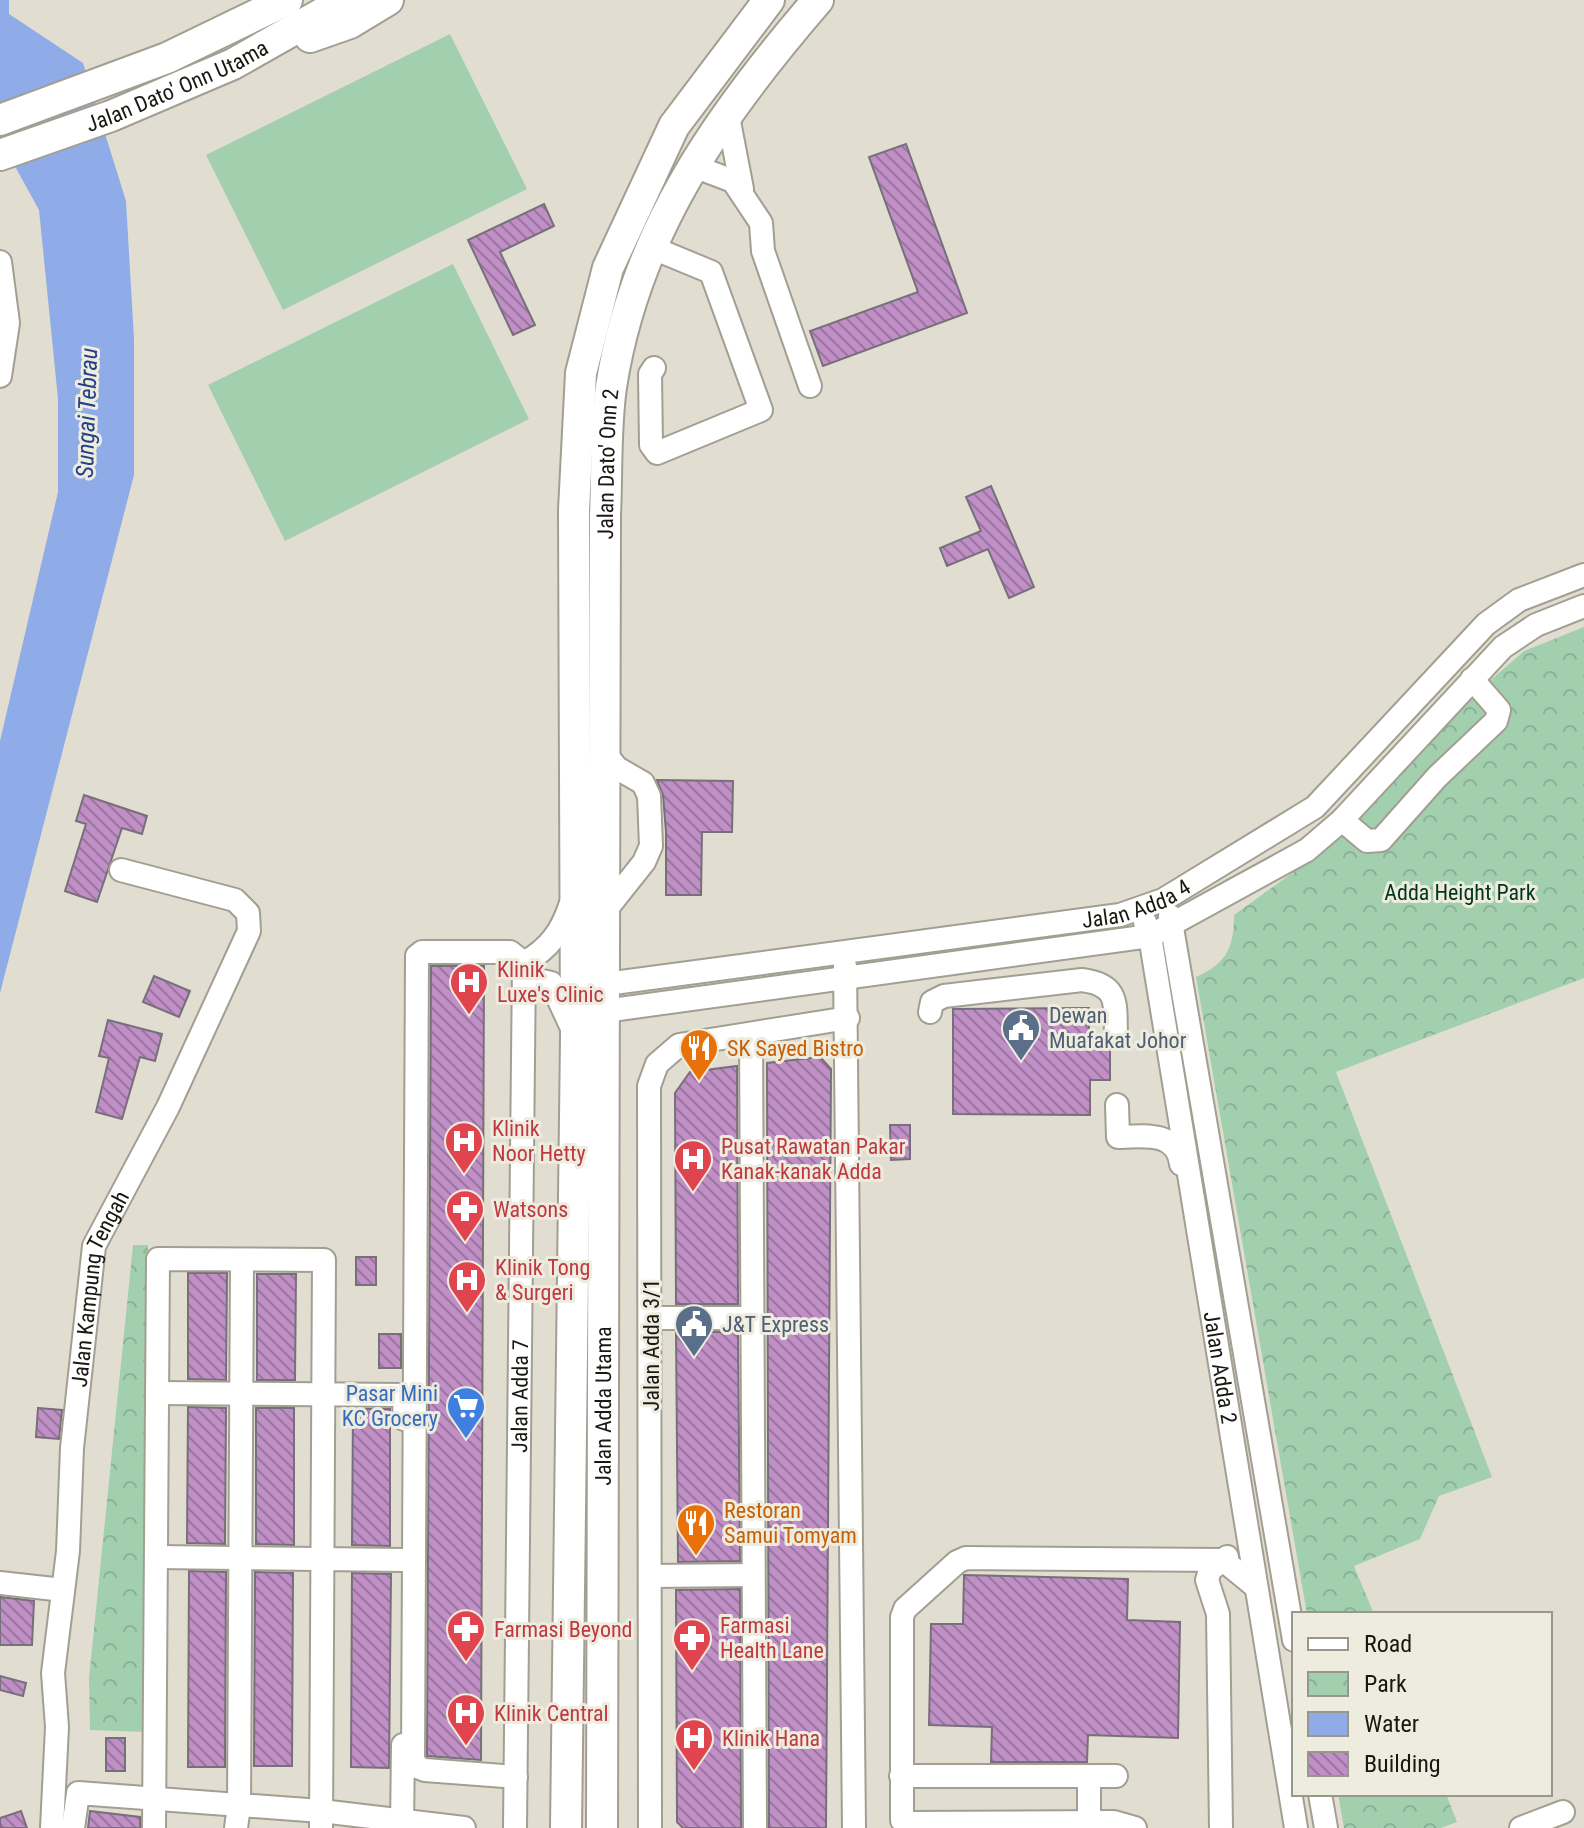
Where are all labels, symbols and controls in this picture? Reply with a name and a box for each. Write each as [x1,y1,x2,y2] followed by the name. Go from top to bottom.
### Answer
[83,35,272,137] street label: Jalan Dato' Onn Utama
[71,348,103,478] water label: Sungai Tebrau
[593,387,624,539] street label: Jalan Dato' Onn 2
[1080,874,1195,933] street label: Jalan Adda 4
[1384,880,1536,905] park label: Adda Height Park
[497,957,604,1007] place label: Klinik Luxe's Clinic
[448,961,490,1016] hospital icon: Klinik Luxe's Clinic
[1049,1003,1187,1053] place label: Dewan Muafakat Johor
[1000,1007,1042,1062] public building icon: Dewan Muafakat Johor
[678,1027,720,1082] restaurant icon: SK Sayed Bistro
[727,1036,864,1061] place label: SK Sayed Bistro
[492,1116,586,1166] place label: Klinik Noor Hetty
[443,1120,485,1175] hospital icon: Klinik Noor Hetty
[721,1134,906,1184] place label: Pusat Rawatan Pakar Kanak-kanak Adda
[672,1138,714,1193] hospital icon: Pusat Rawatan Pakar Kanak-kanak Adda
[67,1187,134,1388] street label: Jalan Kampung Tengah
[444,1188,486,1243] pharmacy icon: Watsons
[493,1197,568,1222] place label: Watsons
[495,1255,590,1305] place label: Klinik Tong & Surgeri
[446,1259,488,1314] hospital icon: Klinik Tong & Surgeri
[639,1279,664,1411] street label: Jalan Adda 3/1
[673,1303,715,1358] public building icon: J&T Express
[1199,1309,1242,1426] street label: Jalan Adda 2
[722,1312,829,1337] place label: J&T Express
[591,1326,616,1486] street label: Jalan Adda Utama
[507,1339,533,1453] street label: Jalan Adda 7
[342,1381,438,1431] place label: Pasar Mini KC Grocery
[445,1385,487,1440] supermarket icon: Pasar Mini KC Grocery
[724,1498,857,1548] place label: Restoran Samui Tomyam
[675,1502,717,1557] restaurant icon: Restoran Samui Tomyam
[445,1608,487,1663] pharmacy icon: Farmasi Beyond
[1292,1612,1552,1796] legend
[720,1613,824,1663] place label: Farmasi Health Lane
[494,1617,633,1642] place label: Farmasi Beyond
[671,1617,713,1672] pharmacy icon: Farmasi Health Lane
[1364,1630,1412,1658] text: Road
[1364,1670,1407,1698] text: Park
[445,1692,487,1747] hospital icon: Klinik Central
[494,1701,609,1726] place label: Klinik Central
[1364,1710,1419,1738] text: Water
[673,1717,715,1772] hospital icon: Klinik Hana
[722,1726,820,1751] place label: Klinik Hana
[1364,1750,1441,1778] text: Building

